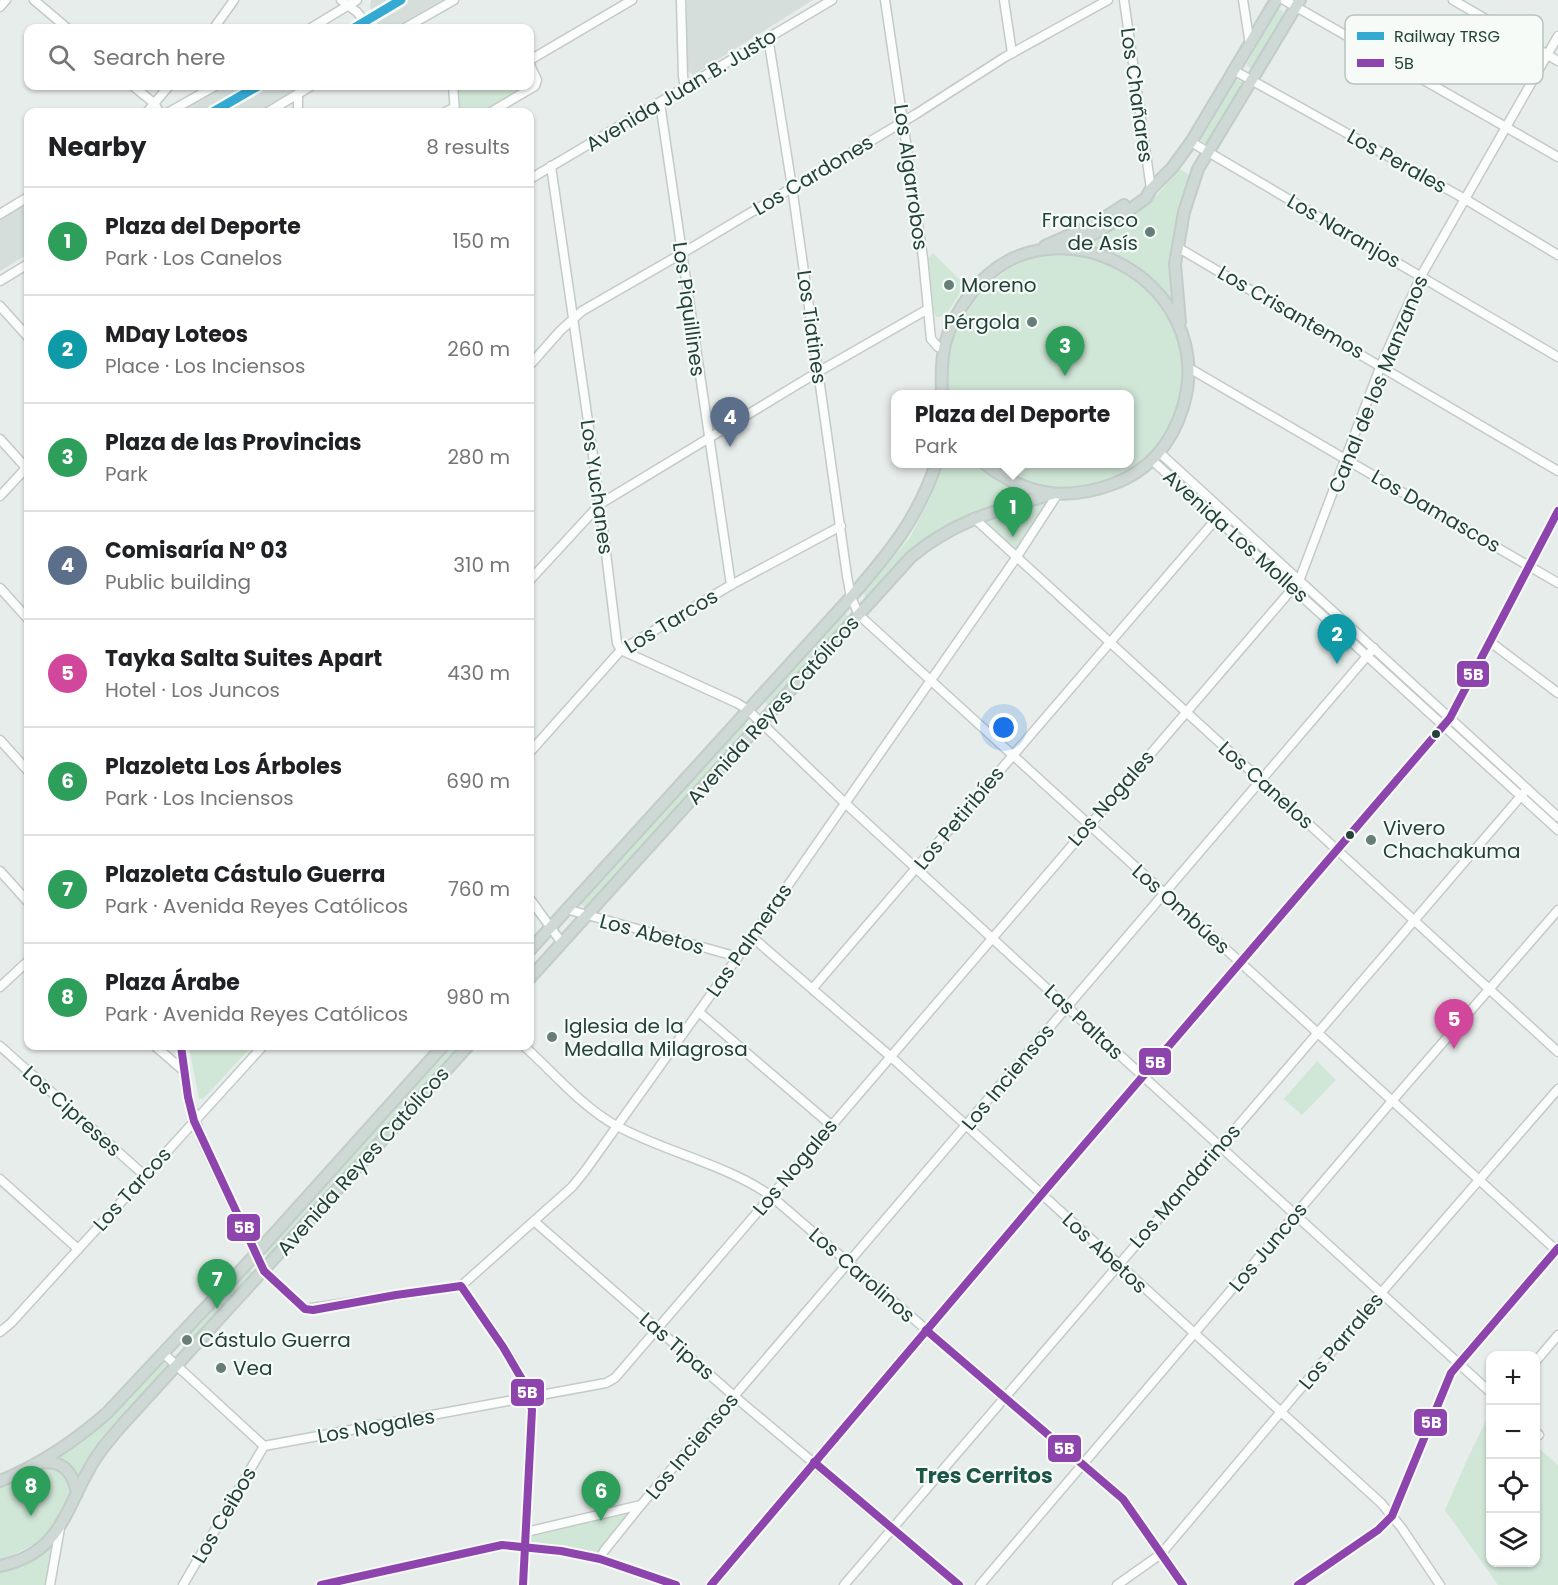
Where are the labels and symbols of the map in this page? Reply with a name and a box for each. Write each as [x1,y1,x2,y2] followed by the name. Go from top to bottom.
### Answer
[1345,15,1543,84] legend
[580,22,782,158] street label: Avenida Juan B. Justo
[1394,25,1500,48] text: Railway TRSG
[1114,26,1160,164] street label: Los Chañares
[1394,52,1414,75] text: 5B
[887,102,935,252] street label: Los Algarrobos
[1342,122,1452,200] street label: Los Perales
[748,128,878,222] street label: Los Cardones
[1282,187,1406,275] street label: Los Naranjos
[1042,206,1138,257] place label: Francisco de Asís
[1143,225,1157,239] marker: Francisco de Asís
[666,240,712,378] street label: Los Piquillines
[1212,259,1370,365] street label: Los Crisantemos
[790,268,834,386] street label: Los Tiatines
[961,271,1036,299] place label: Moreno
[1321,271,1435,497] street label: Canal de los Manzanos
[942,278,956,292] marker: Moreno
[944,308,1020,336] place label: Pérgola
[1025,315,1039,329] marker: Pérgola
[1046,326,1084,376] pin: 3
[710,398,750,447] pin: 4
[574,418,620,556] street label: Los Yuchanes
[1157,463,1315,609] street label: Avenida Los Molles
[1366,463,1506,559] street label: Los Damascos
[994,488,1032,537] pin: 1
[619,582,723,660] street label: Los Tarcos
[680,609,866,811] street label: Avenida Reyes Católicos
[1318,614,1356,664] pin: 2
[1456,660,1490,688] line badge: 5B
[1463,663,1483,686] text: 5B
[989,713,1018,742] your location
[1430,728,1442,740] unlabelled marker
[1212,735,1320,835] street label: Los Canelos
[1061,744,1161,852] street label: Los Nogales
[907,760,1011,876] street label: Los Petiribíes
[1383,814,1520,865] place label: Vivero Chachakuma
[1344,829,1356,841] unlabelled marker
[1364,833,1378,847] marker: Vivero Chachakuma
[1126,858,1236,960] street label: Los Ombúes
[700,878,798,1002] street label: Las Palmeras
[597,907,707,961] street label: Los Abetos
[1038,978,1130,1066] street label: Las Paltas
[1434,1000,1474,1049] pin: 5
[564,1012,748,1063] place label: Iglesia de la Medalla Milagrosa
[955,1018,1061,1136] street label: Los Inciensos
[545,1030,559,1044] marker: Iglesia de la Medalla Milagrosa
[1138,1047,1172,1076] line badge: 5B
[1145,1051,1165,1074] text: 5B
[16,1059,128,1163] street label: Los Cipreses
[270,1060,456,1262] street label: Avenida Reyes Católicos
[746,1112,844,1222] street label: Los Nogales
[1123,1118,1247,1254] street label: Los Mandarinos
[87,1141,177,1237] street label: Los Tarcos
[1222,1196,1314,1298] street label: Los Juncos
[1056,1206,1154,1300] street label: Los Abetos
[226,1213,261,1242] line badge: 5B
[234,1216,254,1239] text: 5B
[803,1221,921,1329] street label: Los Carolinos
[198,1260,236,1309] pin: 7
[1292,1287,1390,1395] street label: Los Parrales
[633,1306,721,1386] street label: Las Tipas
[199,1326,351,1354] place label: Cástulo Guerra
[180,1333,194,1347] marker: Cástulo Guerra
[233,1354,272,1382] place label: Vea
[214,1361,228,1375] marker: Vea
[510,1378,545,1407] line badge: 5B
[517,1381,537,1404] text: 5B
[639,1387,745,1505] street label: Los Inciensos
[315,1402,437,1450] street label: Los Nogales
[1413,1408,1448,1437] line badge: 5B
[1421,1411,1441,1434] text: 5B
[1047,1434,1082,1463] line badge: 5B
[1054,1437,1074,1460] text: 5B
[915,1461,1053,1490] district label: Tres Cerritos
[185,1462,263,1568] street label: Los Ceibos
[12,1466,51,1516] pin: 8
[582,1472,620,1521] pin: 6

